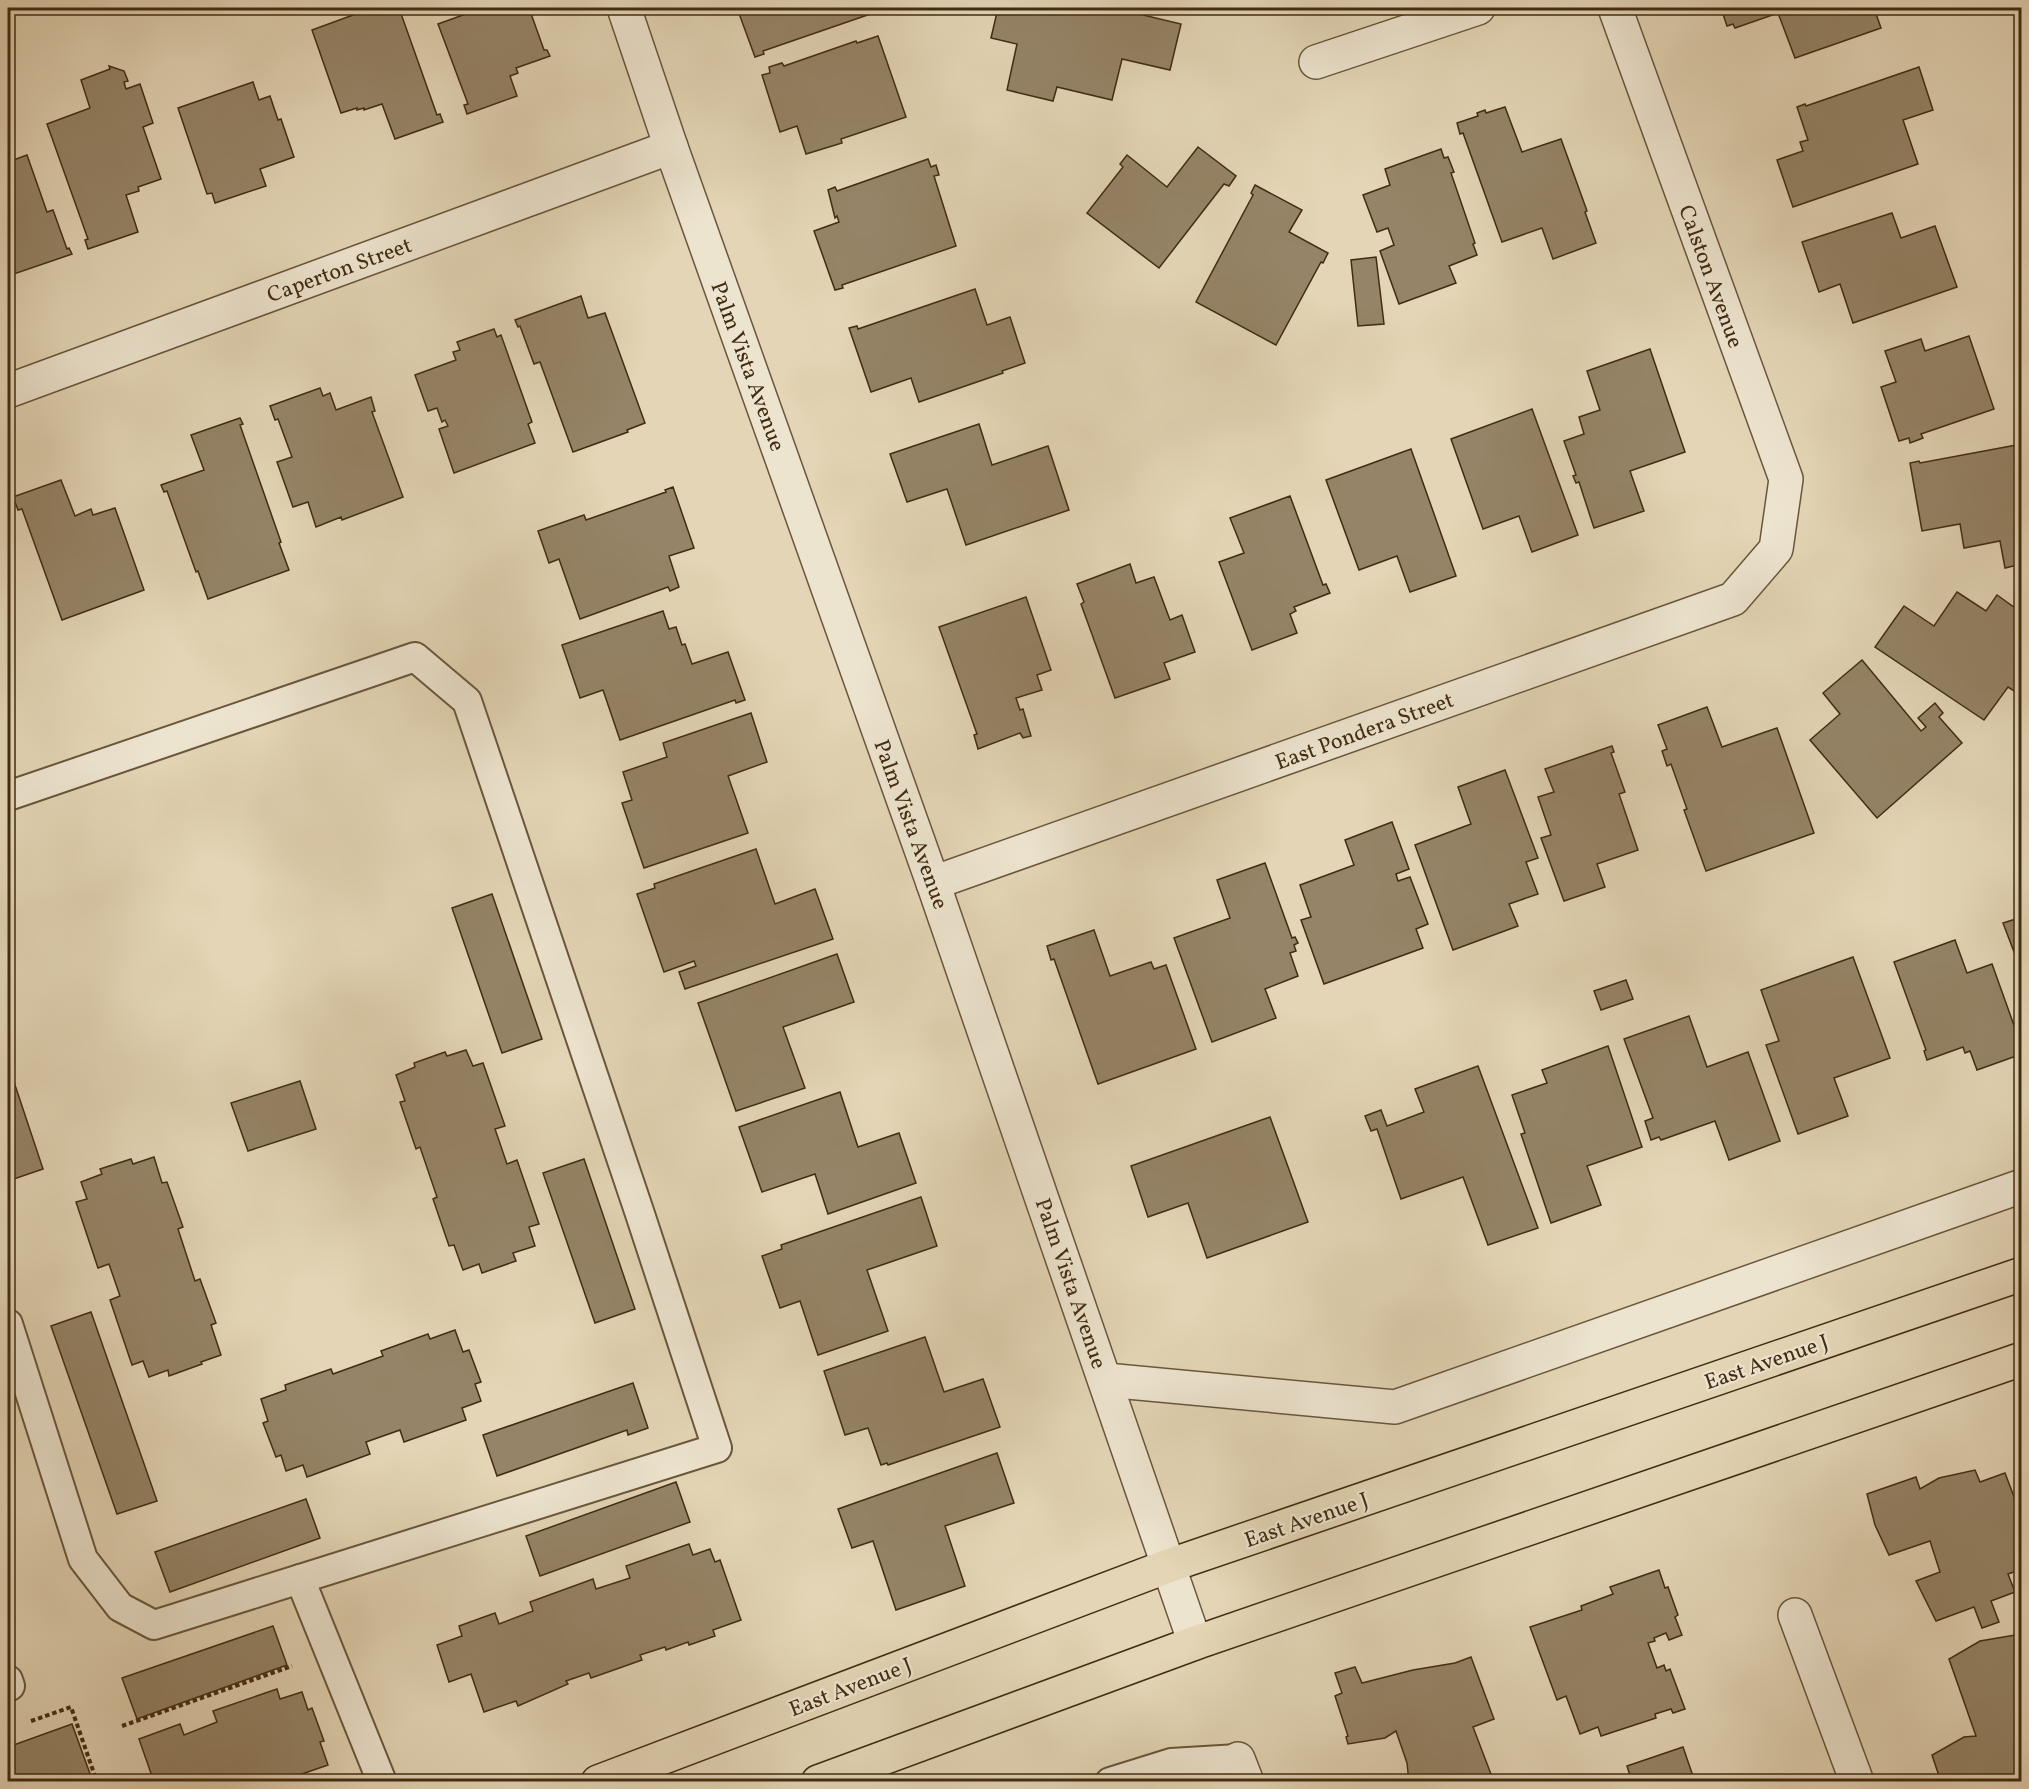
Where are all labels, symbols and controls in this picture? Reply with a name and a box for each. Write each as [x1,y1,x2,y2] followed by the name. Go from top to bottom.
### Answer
[1669,201,1750,353] street label: Calston Avenue
[263,231,417,312] street label: Caperton Street
[702,278,792,456] street label: Palm Vista Avenue
[1271,686,1459,779] street label: East Pondera Street
[865,736,955,914] street label: Palm Vista Avenue
[1026,1194,1113,1373] street label: Palm Vista Avenue
[1701,1328,1833,1399] street label: East Avenue J
[1241,1486,1373,1557] street label: East Avenue J
[785,1651,917,1726] street label: East Avenue J

